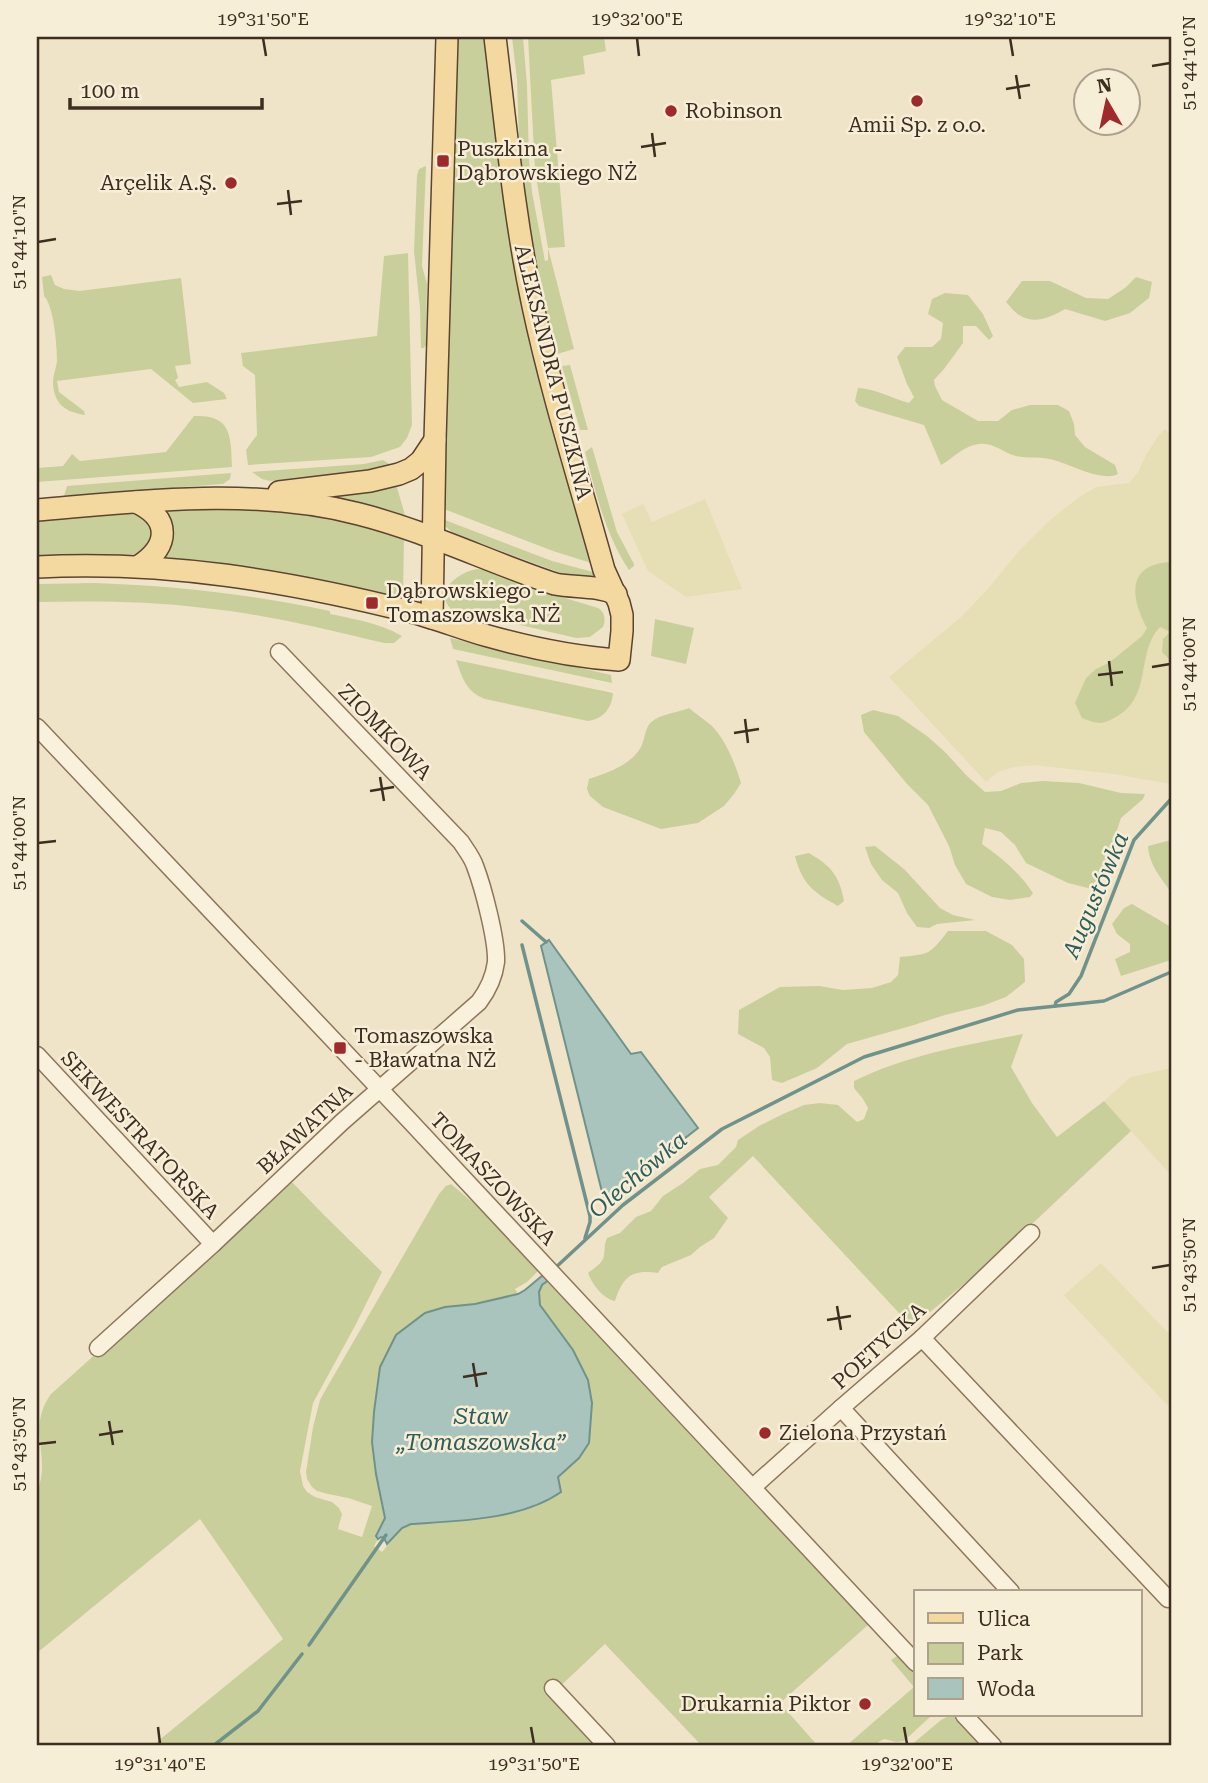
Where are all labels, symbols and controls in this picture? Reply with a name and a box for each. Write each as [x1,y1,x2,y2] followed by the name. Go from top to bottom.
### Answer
[217,8,309,29] text: 19°31'50"E
[591,8,683,29] text: 19°32'00"E
[964,8,1056,29] text: 19°32'10"E
[1178,16,1199,110] text: 51°44'10"N
[70,66,262,110] scale bar
[1072,66,1142,136] north arrow
[1095,73,1114,98] text: N
[80,79,140,103] text: 100 m
[909,93,925,109] marker: Amii Sp. z o.o.
[685,99,783,123] place label: Robinson
[663,103,679,119] marker: Robinson
[848,113,986,137] place label: Amii Sp. z o.o.
[457,137,637,185] place label: Puszkina - Dąbrowskiego NŻ
[435,153,451,169] marker: Puszkina - Dąbrowskiego NŻ
[100,171,217,195] place label: Arçelik A.Ş.
[223,175,239,191] marker: Arçelik A.Ş.
[8,195,29,289] text: 51°44'10"N
[510,242,596,502] street label: ALEKSANDRA PUSZKINA
[386,579,561,627] place label: Dąbrowskiego - Tomaszowska NŻ
[364,595,380,611] marker: Dąbrowskiego - Tomaszowska NŻ
[1178,617,1199,711] text: 51°44'00"N
[333,679,437,785] street label: ZIOMKOWA
[8,796,29,890] text: 51°44'00"N
[1057,828,1135,964] water label: Augustówka
[354,1024,496,1072] place label: Tomaszowska - Bławatna NŻ
[332,1040,348,1056] marker: Tomaszowska - Bławatna NŻ
[56,1046,224,1224] street label: SEKWESTRATORSKA
[253,1079,358,1179] street label: BŁAWATNA
[425,1108,561,1250] street label: TOMASZOWSKA
[584,1126,693,1224] water label: Olechówka
[1178,1218,1199,1312] text: 51°43'50"N
[827,1298,931,1394] street label: POETYCKA
[8,1397,29,1491] text: 51°43'50"N
[395,1403,566,1456] water label: Staw „Tomaszowska”
[779,1421,947,1445] place label: Zielona Przystań
[757,1425,773,1441] marker: Zielona Przystań
[914,1590,1142,1716] legend
[977,1607,1031,1631] text: Ulica
[977,1641,1023,1665] text: Park
[977,1677,1036,1701] text: Woda
[681,1692,851,1716] place label: Drukarnia Piktor
[857,1696,873,1712] marker: Drukarnia Piktor
[114,1753,206,1774] text: 19°31'40"E
[488,1753,580,1774] text: 19°31'50"E
[861,1753,953,1774] text: 19°32'00"E

